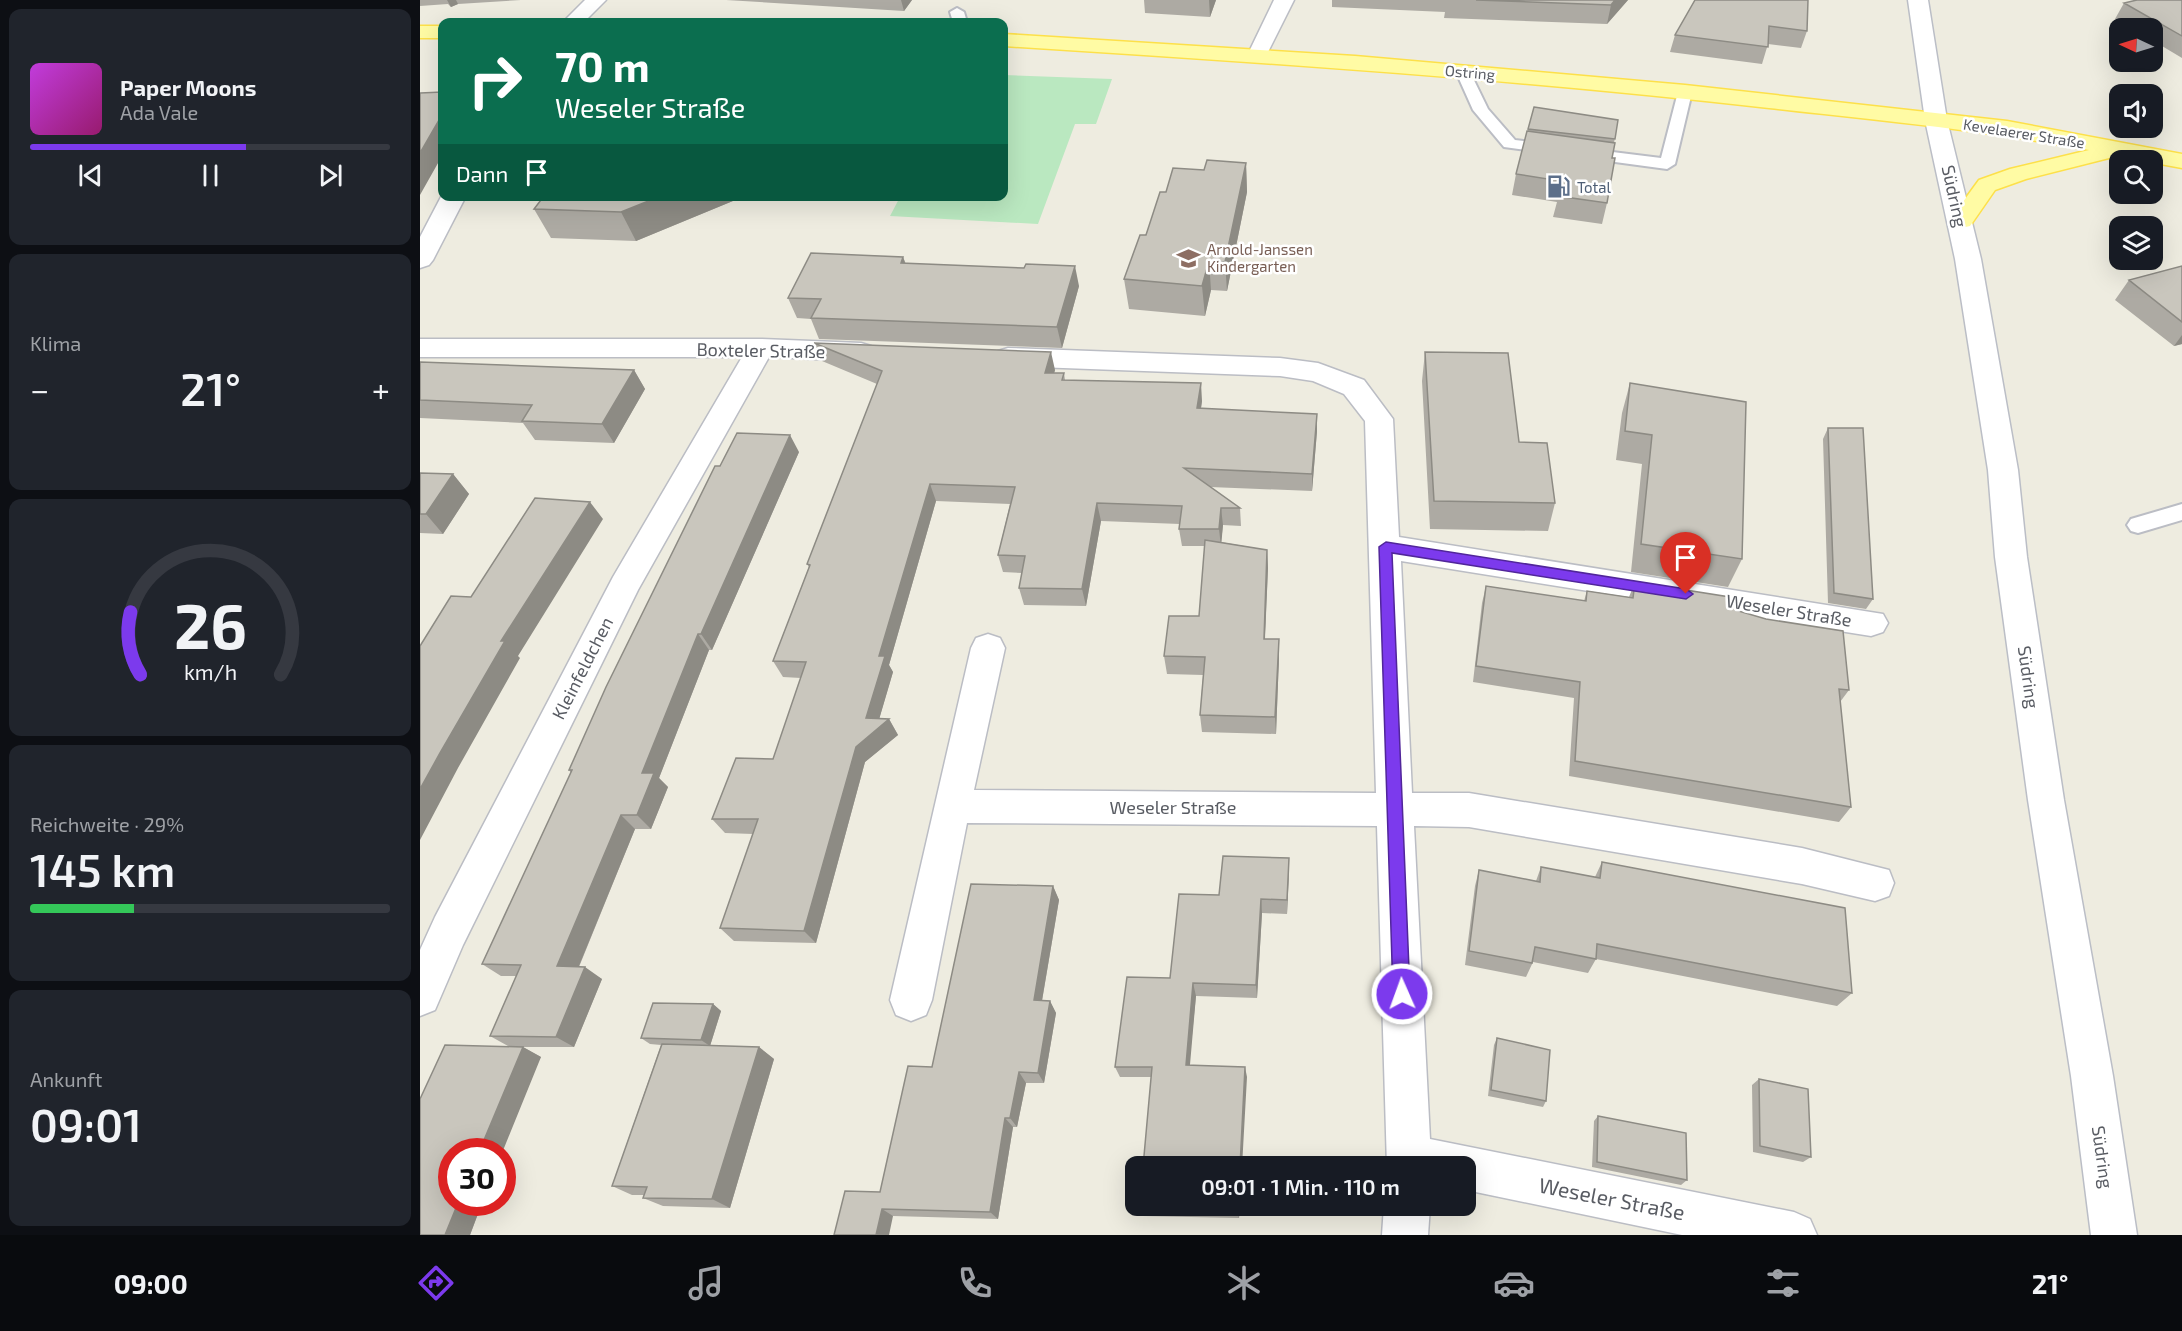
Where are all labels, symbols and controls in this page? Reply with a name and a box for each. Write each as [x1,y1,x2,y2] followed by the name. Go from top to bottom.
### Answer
[2109,18,2163,72] north arrow
[2109,18,2163,270] map controls
[555,40,650,90] text: 70 m
[456,42,534,120] icon: right
[1444,61,1496,83] street label: Ostring
[120,74,256,100] text: Paper Moons
[2109,84,2163,138] button: sound
[555,91,745,123] text: Weseler Straße
[120,100,198,124] text: Ada Vale
[1962,115,2086,151] street label: Kevelaerer Straße
[2109,150,2163,204] button: search
[520,156,553,189] icon: arrive
[74,159,107,192] icon: previous
[194,159,227,192] icon: pause
[314,159,347,192] icon: next
[456,160,508,186] text: Dann
[1938,163,1972,229] street label: Südring
[1546,174,1572,200] fuel station icon: Total
[1577,178,1611,196] place label: Total
[2109,216,2163,270] button: layers
[1207,240,1313,275] place label: Arnold-Janssen Kindergarten
[1176,245,1202,271] school or university icon: Arnold-Janssen Kindergarten
[30,331,81,355] text: Klima
[696,338,826,362] street label: Boxteler Straße
[180,361,241,415] text: 21°
[30,369,49,409] text: −
[372,369,390,409] text: +
[1660,532,1711,594] pin
[1669,541,1702,574] icon: arrive
[173,587,247,662] text: 26
[1725,589,1853,631] street label: Weseler Straße
[547,613,617,723] street label: Kleinfeldchen
[2014,644,2044,710] street label: Südring
[183,659,237,684] text: km/h
[1110,796,1236,818] street label: Weseler Straße
[30,812,184,836] text: Reichweite · 29%
[30,842,175,896] text: 145 km
[1370,962,1434,1026] position arrow
[30,1067,102,1091] text: Ankunft
[30,1097,142,1151] text: 09:01
[2088,1124,2118,1190] street label: Südring
[438,1138,516,1216] speed limit sign: 30
[1537,1172,1687,1224] street label: Weseler Straße
[1201,1173,1400,1199] text: 09:01 · 1 Min. · 110 m
[415,1262,457,1304] icon: directions
[685,1262,727,1304] icon: music
[954,1262,996,1304] icon: phone
[1223,1262,1265,1304] icon: climate
[1493,1262,1535,1304] icon: car
[1762,1262,1804,1304] icon: filters
[114,1267,188,1299] text: 09:00
[2032,1267,2068,1299] text: 21°

